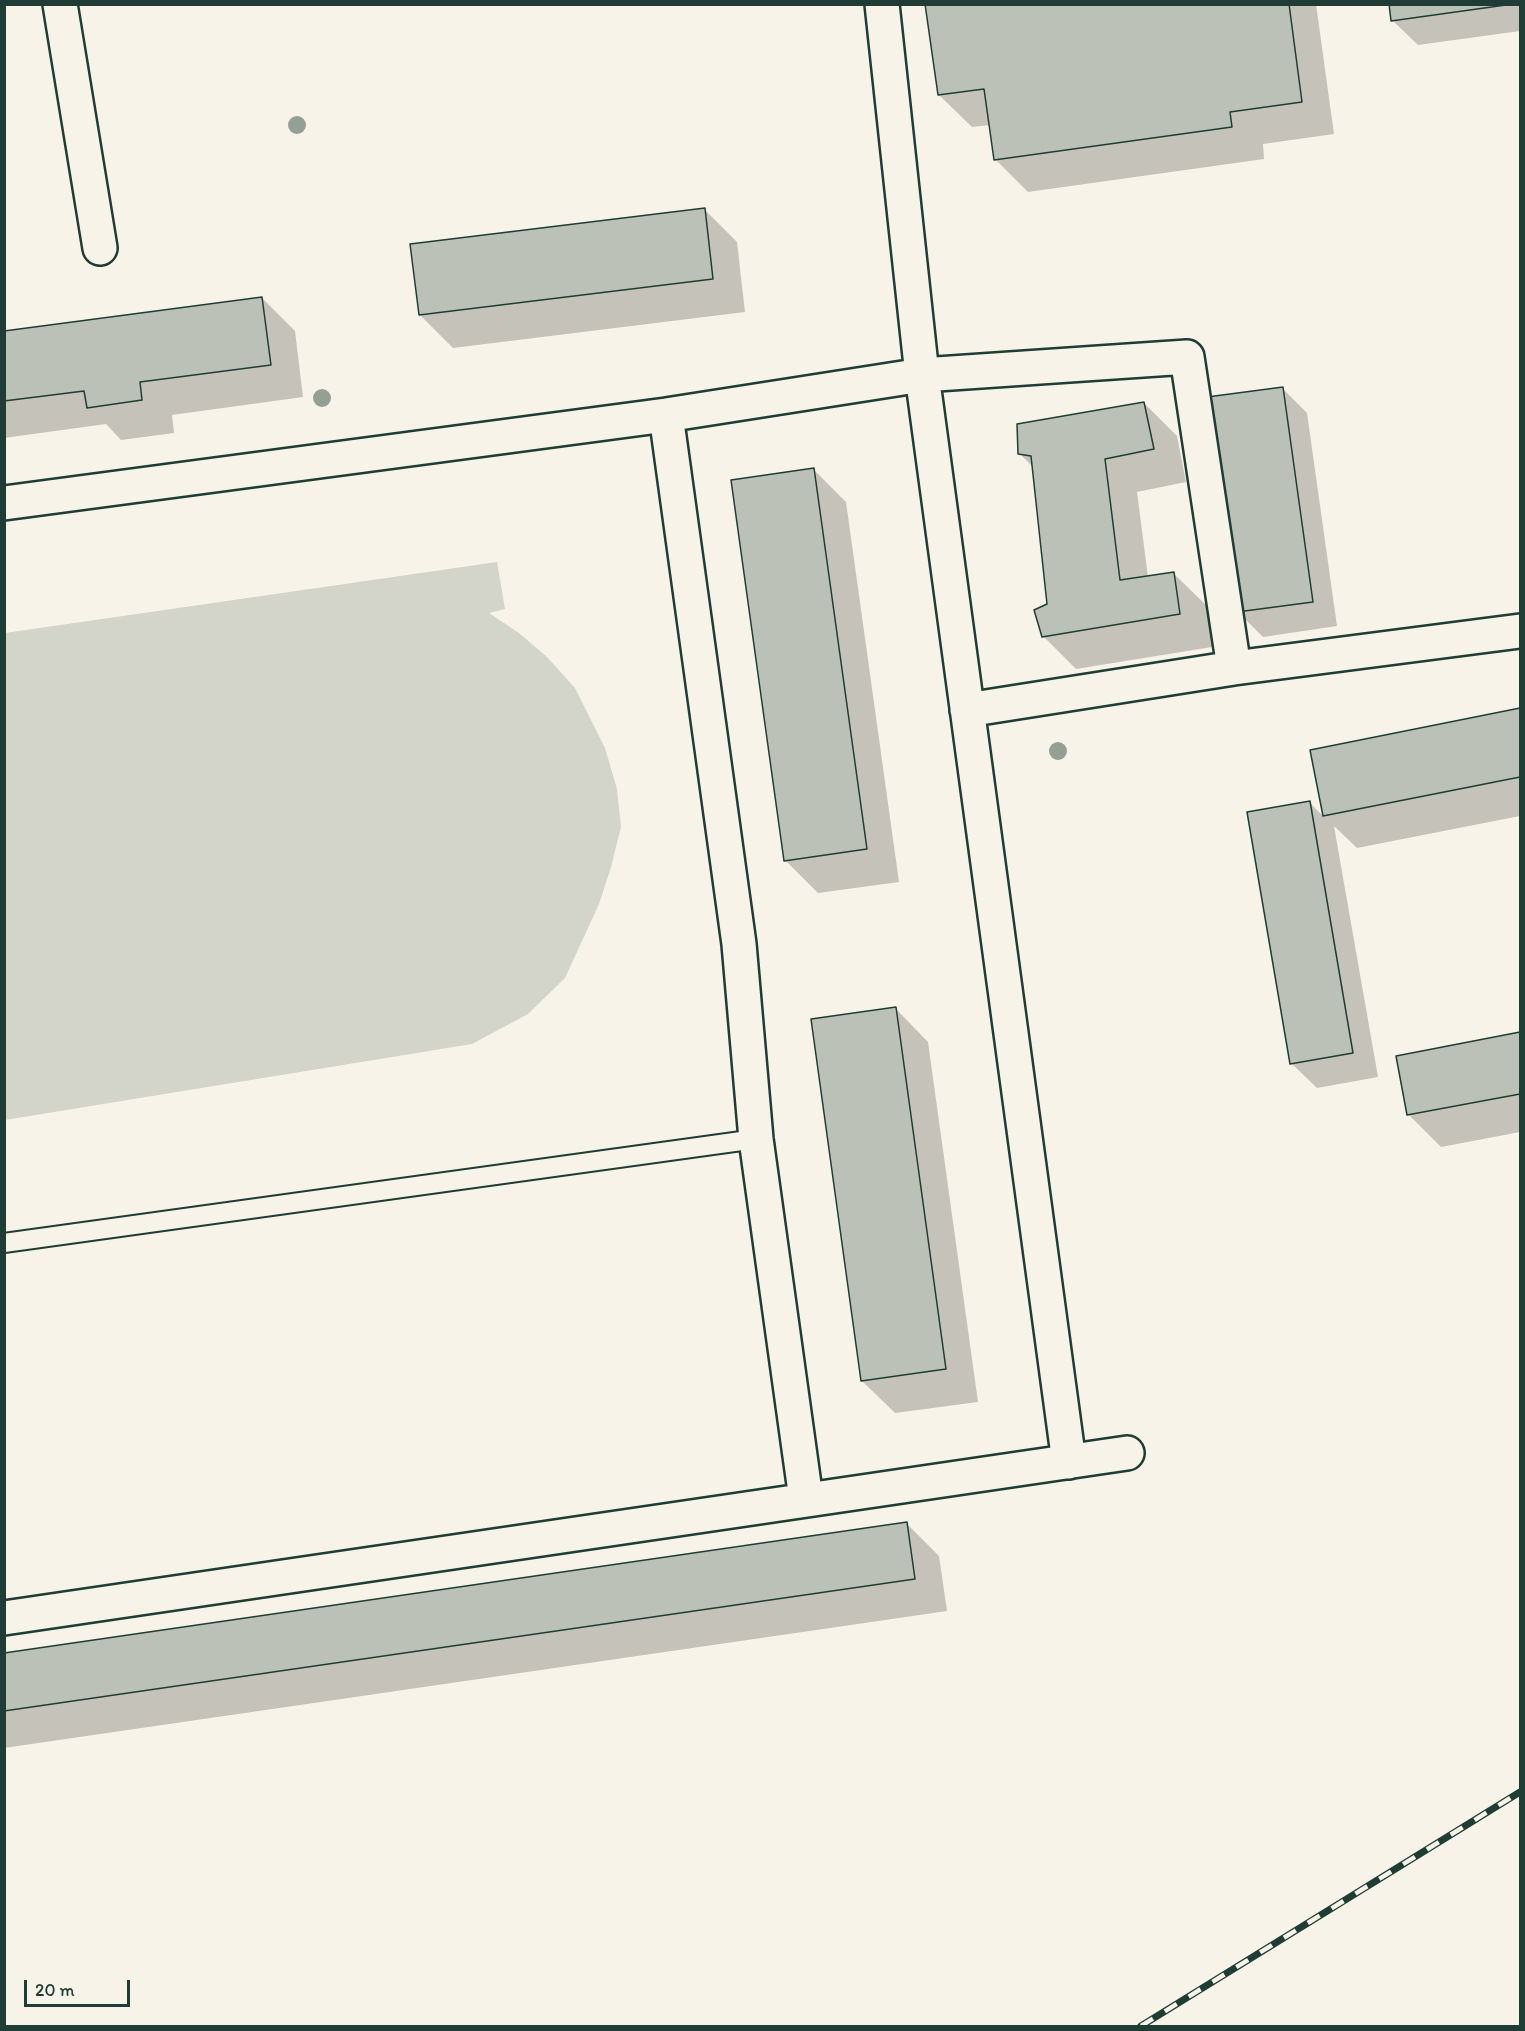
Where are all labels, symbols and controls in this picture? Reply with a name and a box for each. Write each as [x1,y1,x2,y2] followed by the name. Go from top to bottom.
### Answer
[27,1968,134,2006] scale bar
[35,1979,75,2001] text: 20 m

